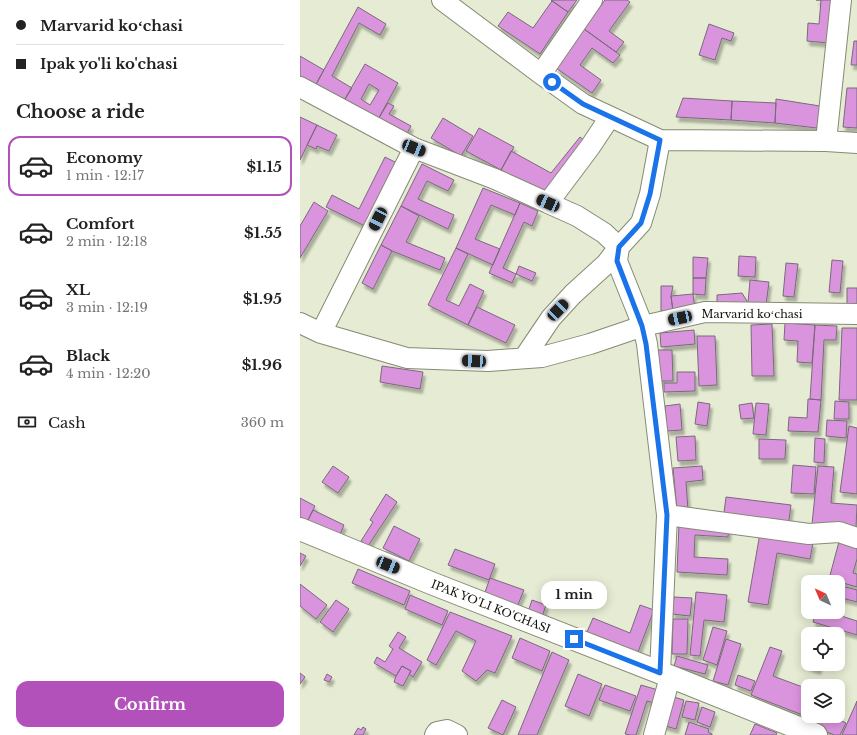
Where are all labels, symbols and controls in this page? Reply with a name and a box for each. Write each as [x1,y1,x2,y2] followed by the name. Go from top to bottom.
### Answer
[40,16,183,35] text: Marvarid koʻchasi
[40,54,178,73] text: Ipak yo'li ko'chasi
[543,73,561,91] route start
[16,101,145,123] text: Choose a ride
[401,138,427,158] car
[18,148,54,184] icon: car
[66,148,143,167] text: Economy
[246,157,282,176] text: $1.15
[66,167,144,184] text: 1 min · 12:17
[535,193,561,213] car
[367,206,389,232] car
[18,214,54,250] icon: car
[66,214,134,233] text: Comfort
[244,223,282,242] text: $1.55
[66,233,147,250] text: 2 min · 12:18
[18,280,54,316] icon: car
[66,280,90,299] text: XL
[243,289,282,308] text: $1.95
[545,297,571,323] car
[66,299,148,316] text: 3 min · 12:19
[701,307,803,321] street label: Marvarid koʻchasi
[667,310,693,326] car
[18,346,54,382] icon: car
[66,346,110,365] text: Black
[462,354,486,368] car
[242,355,282,374] text: $1.96
[66,365,151,382] text: 4 min · 12:20
[16,411,38,433] icon: cash
[48,413,85,432] text: Cash
[241,414,284,431] text: 360 m
[375,555,401,575] car
[801,575,845,619] north arrow
[801,575,845,723] map controls
[429,577,553,636] street label: IPAK YO'LI KO'CHASI
[541,581,607,609] callout: 1 min
[555,586,593,603] text: 1 min
[801,627,845,671] button: locate
[565,630,583,648] route end
[801,679,845,723] button: layers
[16,681,284,727] button: Confirm

